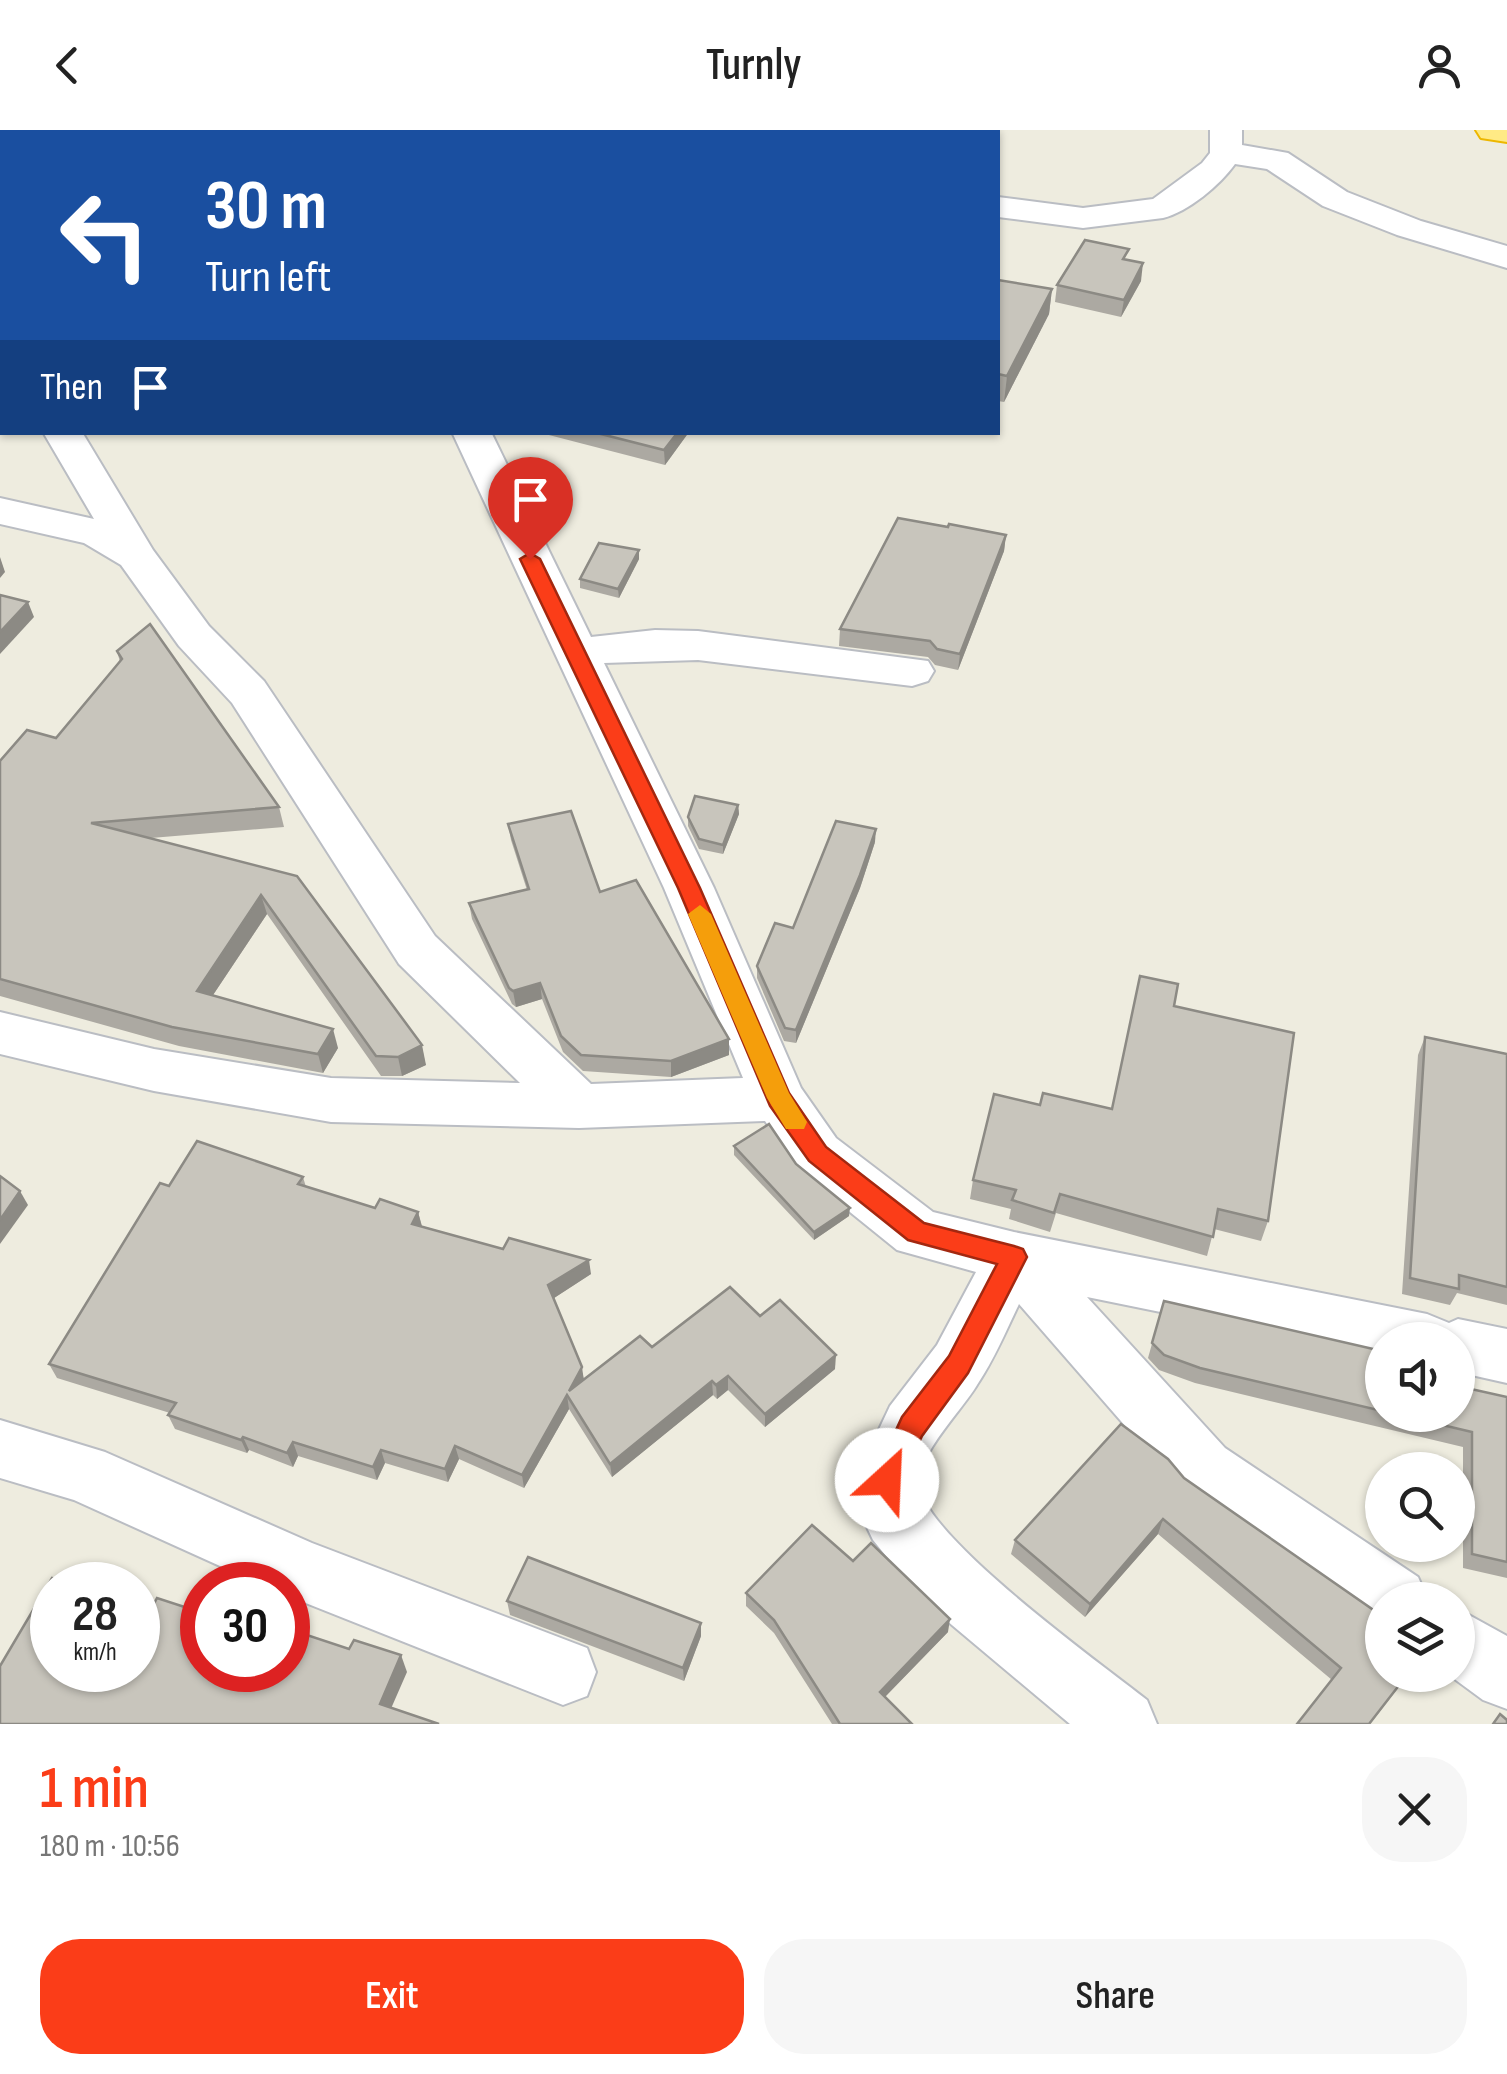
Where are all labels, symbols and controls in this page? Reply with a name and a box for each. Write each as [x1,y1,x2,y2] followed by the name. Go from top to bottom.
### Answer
[40,38,95,93] icon: back
[706,38,801,93] text: Turnly
[1412,38,1467,93] icon: person
[205,165,327,249] text: 30 m
[40,170,170,300] icon: left
[205,250,331,305] text: Turn left
[123,360,178,415] icon: arrive
[40,365,103,410] text: Then
[488,457,573,560] pin
[503,472,558,527] icon: arrive
[1365,1322,1475,1692] map controls
[1365,1322,1475,1432] button: sound
[835,1428,939,1532] position arrow
[1365,1452,1475,1562] button: search
[180,1562,310,1692] speed limit sign: 30
[1365,1582,1475,1692] button: layers
[72,1585,118,1645] text: 28
[73,1637,117,1668] text: km/h
[40,1753,149,1825] text: 1 min
[1362,1757,1467,1862] button: close
[40,1827,180,1866] text: 180 m · 10:56
[40,1939,744,2054] button: Exit
[764,1939,1467,2054] button: Share

